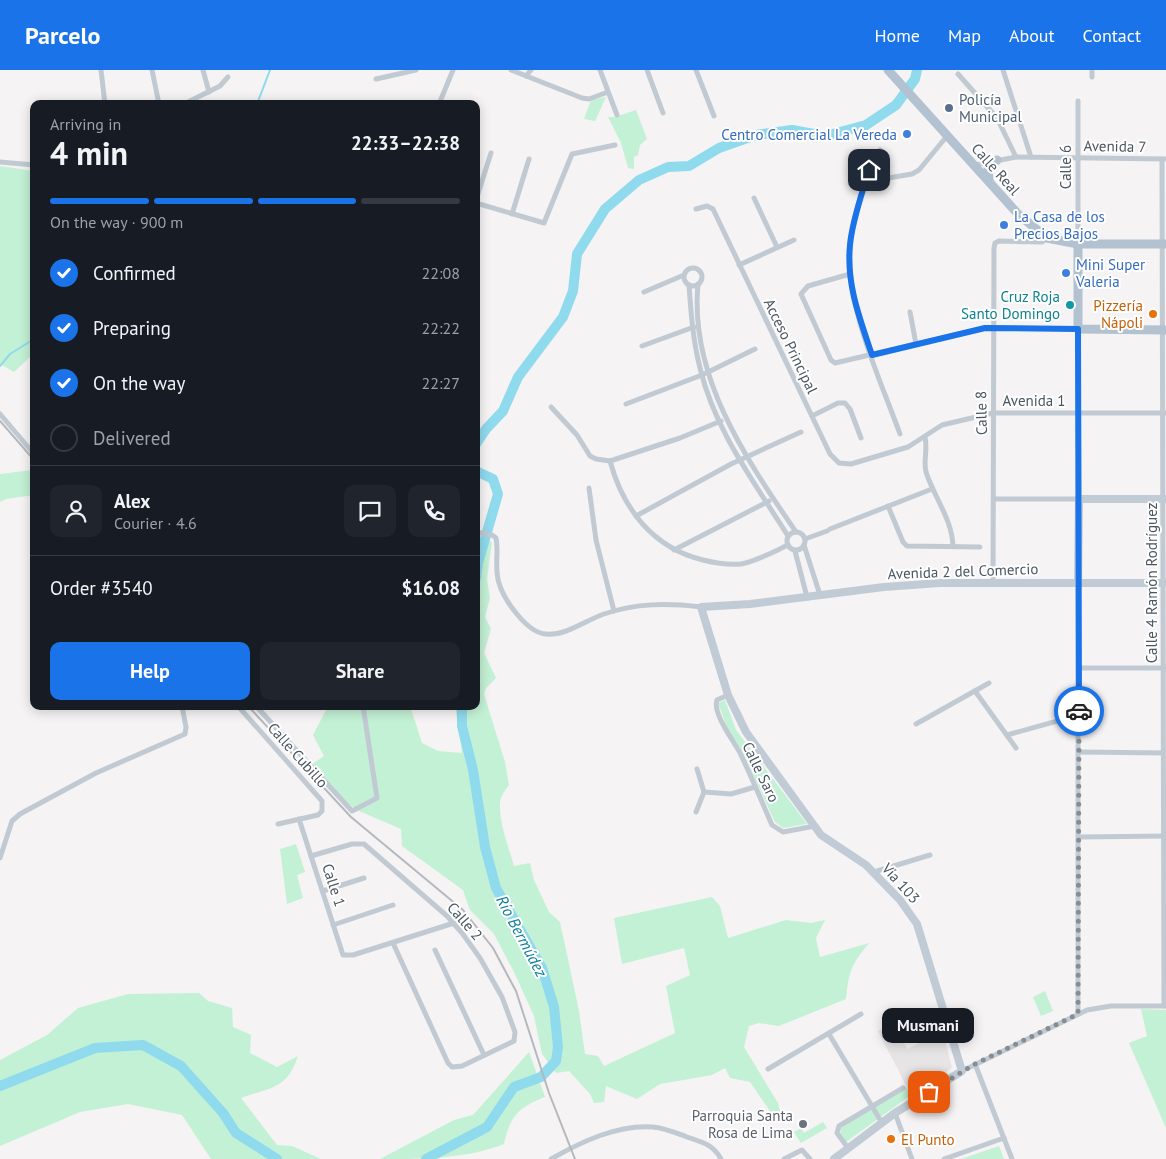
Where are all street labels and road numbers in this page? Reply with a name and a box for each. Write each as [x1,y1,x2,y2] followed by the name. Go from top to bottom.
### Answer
[1083,136,1147,156] street label: Avenida 7
[968,139,1025,200] street label: Calle Real
[1056,145,1075,189] street label: Calle 6
[760,295,822,397] street label: Acceso Principal
[971,391,991,435] street label: Calle 8
[1003,391,1065,410] street label: Avenida 1
[1142,503,1161,663] street label: Calle 4 Ramón Rodríguez
[887,559,1039,583] street label: Avenida 2 del Comercio
[264,718,332,792] street label: Calle Cubillo
[738,739,784,805] street label: Calle Saro
[877,858,924,907] street label: Vía 103
[318,861,350,909] street label: Calle 1
[443,898,487,944] street label: Calle 2

